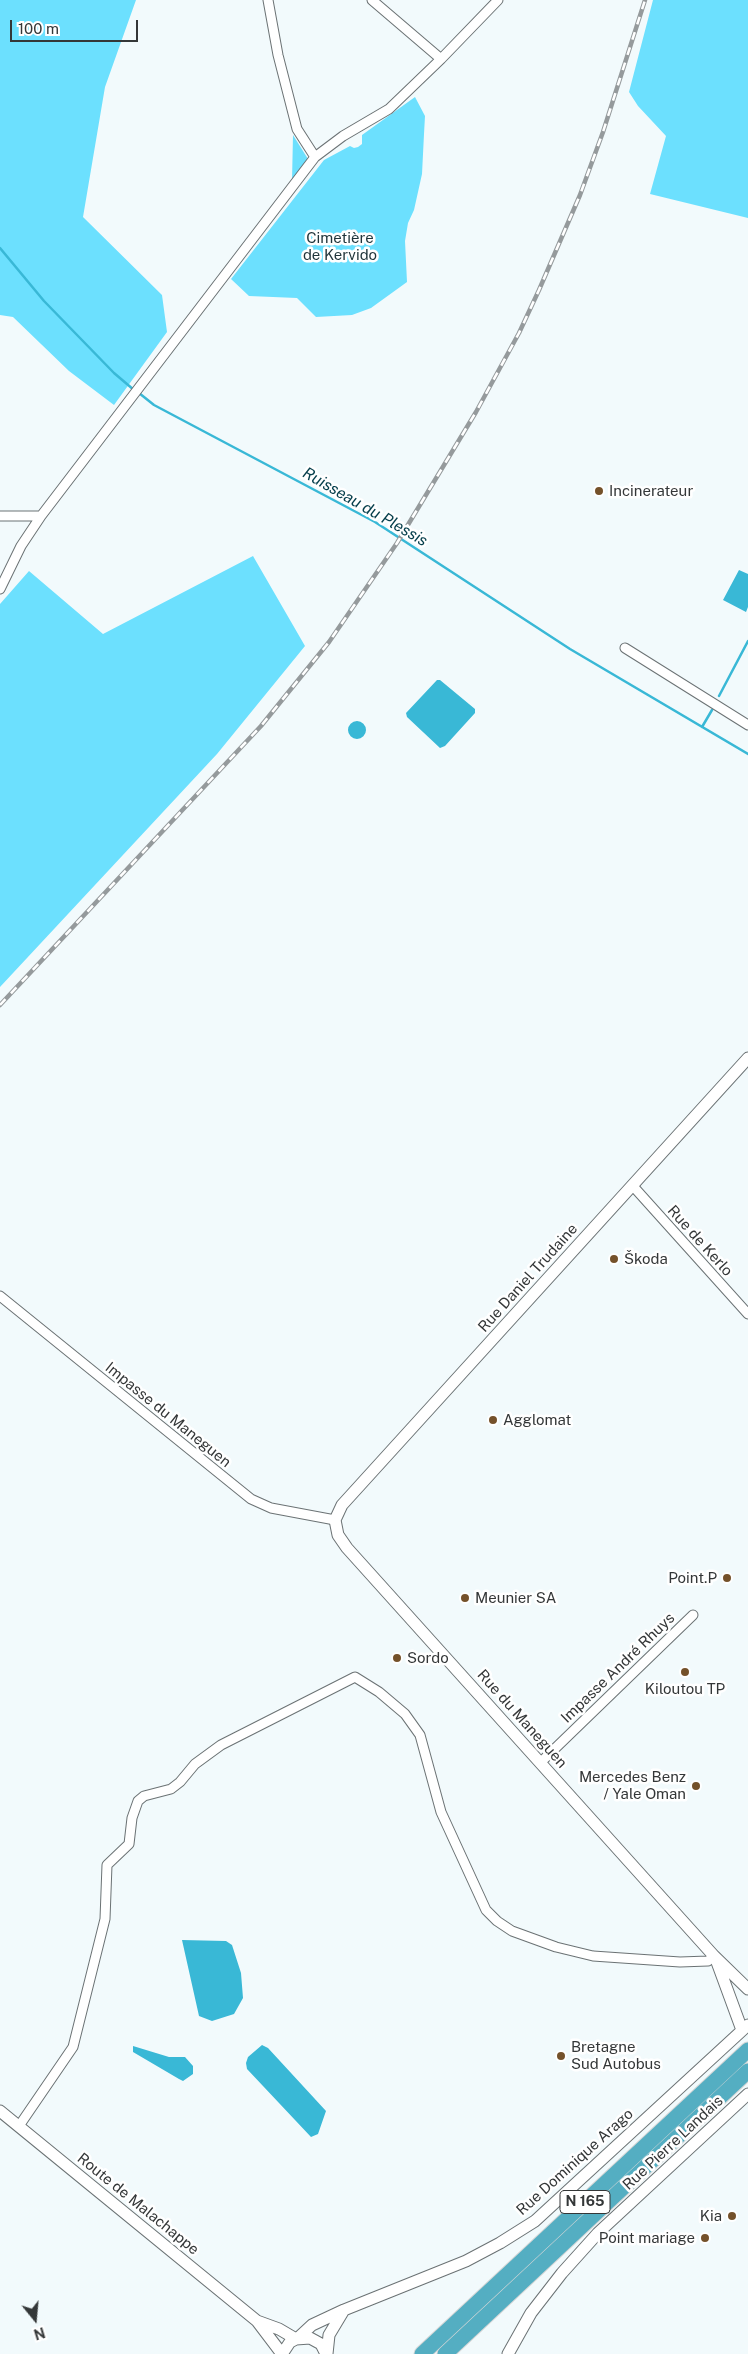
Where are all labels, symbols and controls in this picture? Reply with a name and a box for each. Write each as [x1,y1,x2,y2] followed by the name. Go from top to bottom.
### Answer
[12,10,140,42] scale bar
[18,20,59,37] text: 100 m
[303,229,377,264] park label: Cimetière de Kervido
[299,463,431,551] water label: Ruisseau du Plessis
[609,482,693,500] place label: Incinerateur
[593,485,605,497] marker: Incinerateur
[664,1202,736,1280] street label: Rue de Kerlo
[475,1220,581,1336] street label: Rue Daniel Trudaine
[624,1250,668,1268] place label: Škoda
[608,1253,620,1265] marker: Škoda
[102,1359,234,1471] street label: Impasse du Maneguen
[503,1411,571,1429] place label: Agglomat
[487,1414,499,1426] marker: Agglomat
[668,1569,717,1587] place label: Point.P
[721,1572,733,1584] marker: Point.P
[475,1589,556,1607] place label: Meunier SA
[459,1592,471,1604] marker: Meunier SA
[558,1609,678,1727] street label: Impasse André Rhuys
[407,1649,449,1667] place label: Sordo
[391,1652,403,1664] marker: Sordo
[473,1666,571,1772] street label: Rue du Maneguen
[679,1666,691,1678] marker: Kiloutou TP
[645,1680,725,1698] place label: Kiloutou TP
[579,1768,686,1803] place label: Mercedes Benz / Yale Oman
[690,1780,702,1792] marker: Mercedes Benz / Yale Oman
[571,2038,661,2073] place label: Bretagne Sud Autobus
[555,2050,567,2062] marker: Bretagne Sud Autobus
[619,2092,727,2194] street label: Rue Pierre Landais
[513,2105,637,2219] street label: Rue Dominique Arago
[73,2149,203,2259] street label: Route de Malachappe
[560,2190,610,2214] road number: N 165
[700,2207,722,2225] place label: Kia
[726,2210,738,2222] marker: Kia
[599,2229,695,2247] place label: Point mariage
[699,2232,711,2244] marker: Point mariage
[10,2294,60,2344] north arrow
[32,2324,47,2343] text: N

